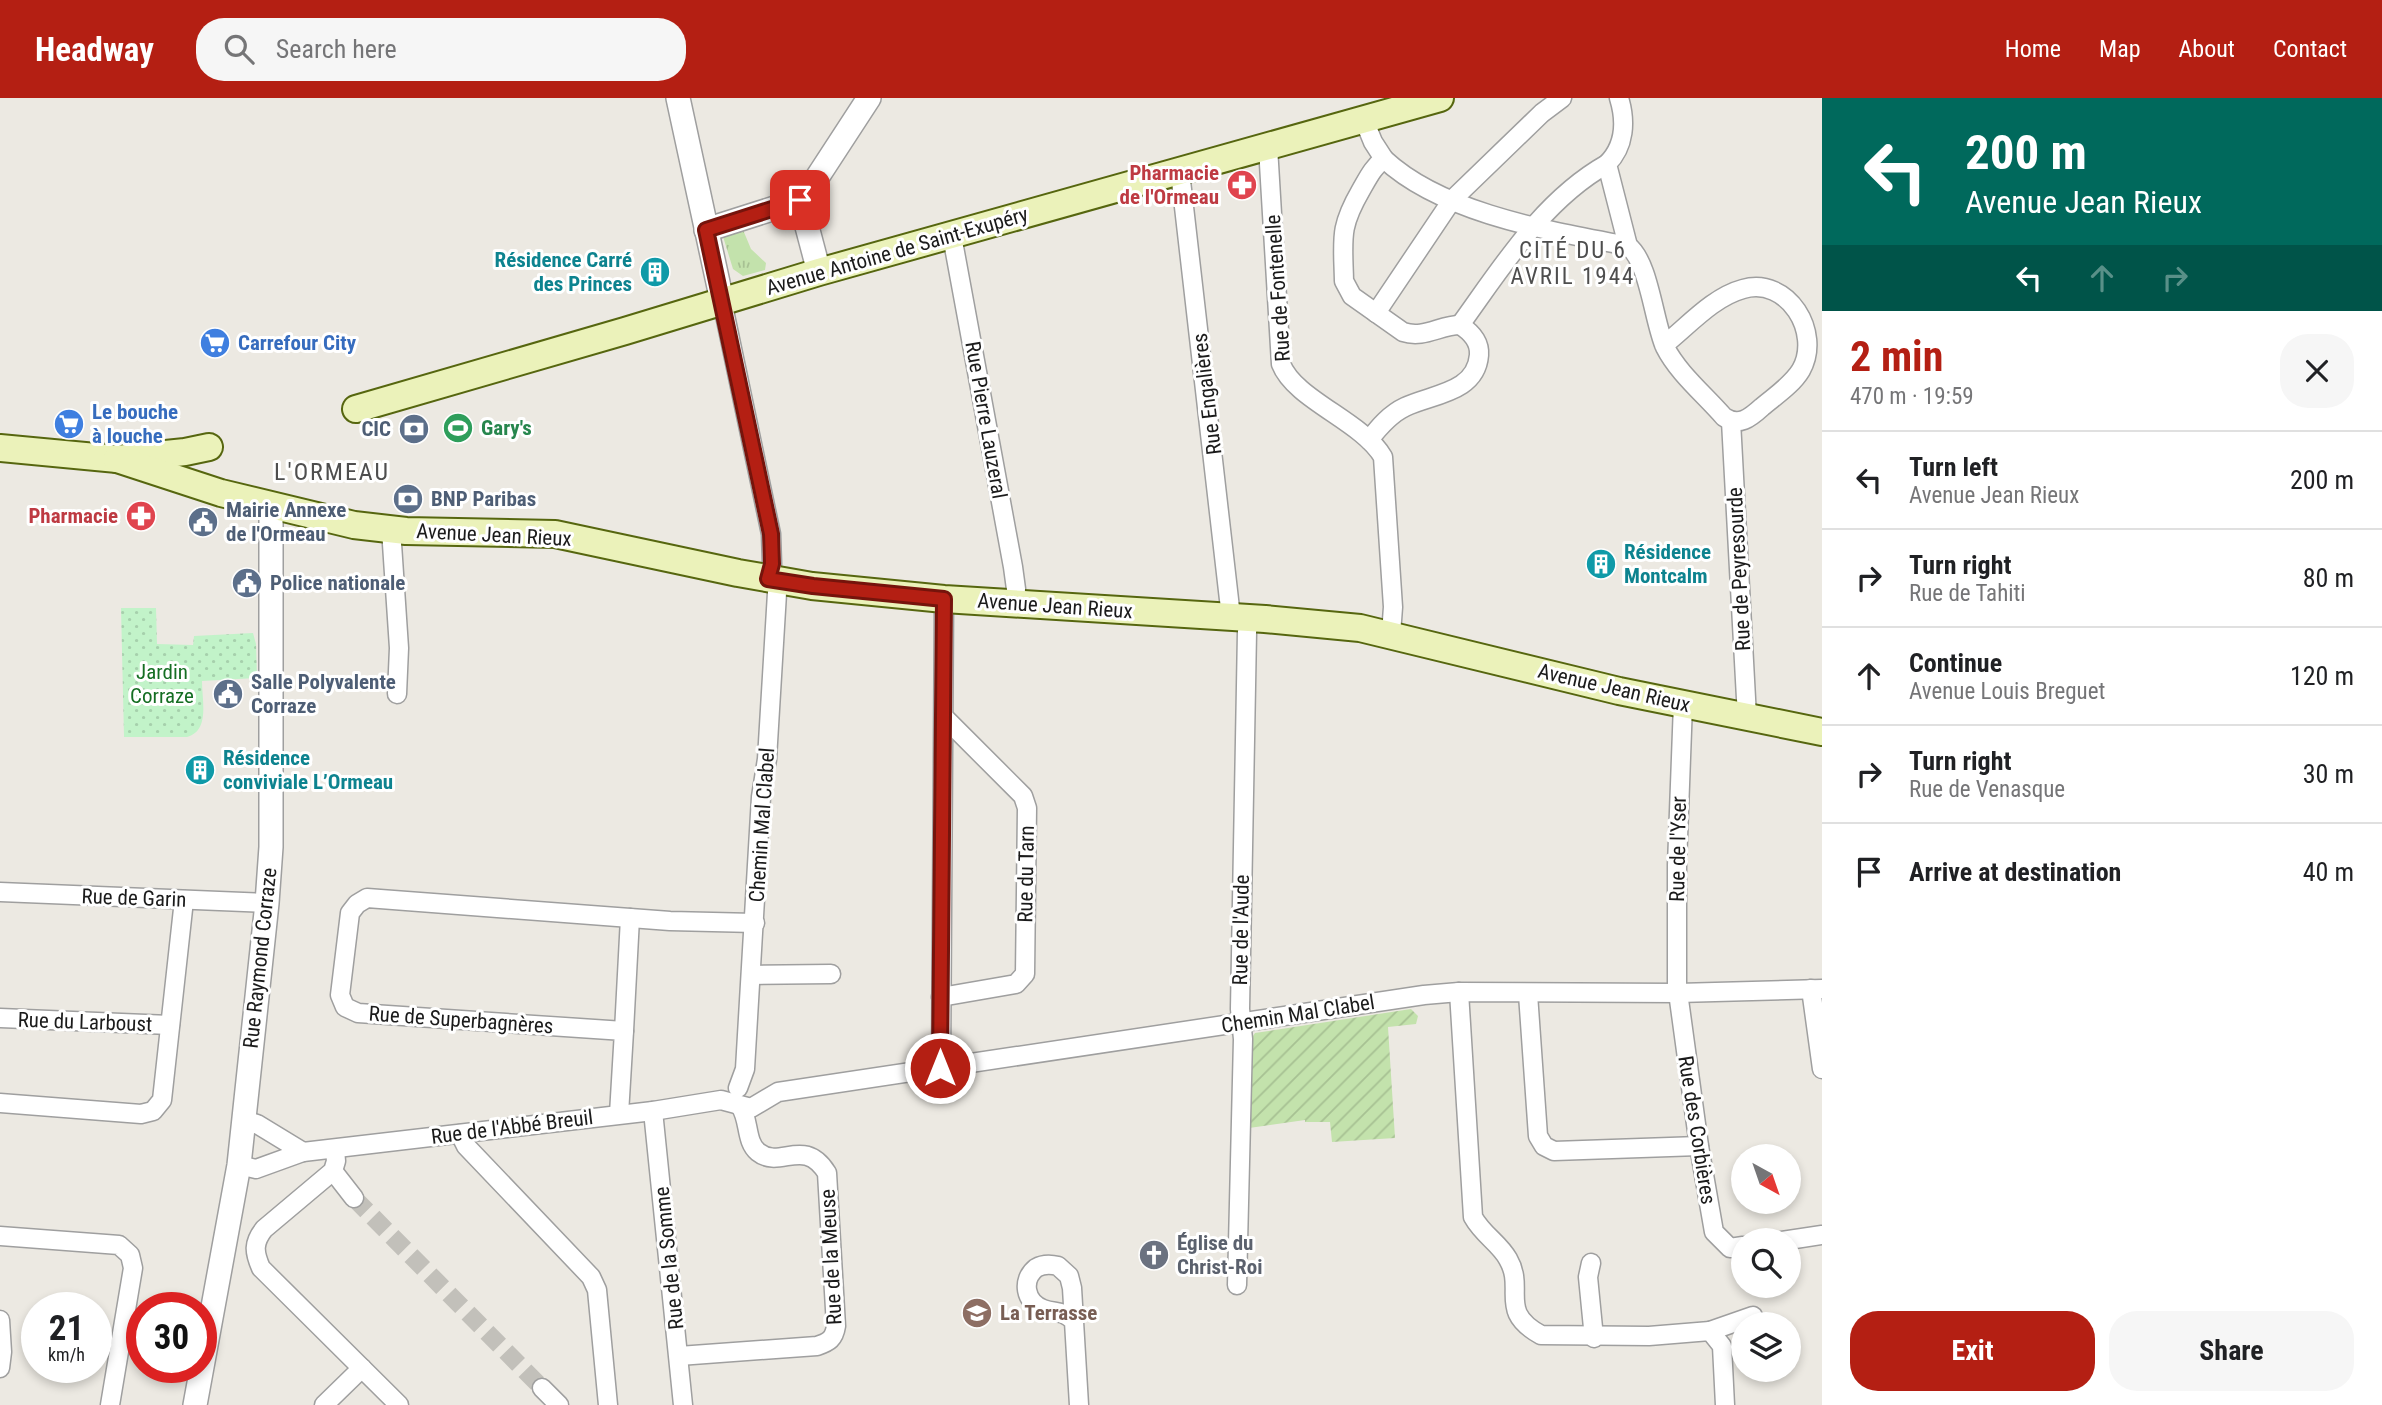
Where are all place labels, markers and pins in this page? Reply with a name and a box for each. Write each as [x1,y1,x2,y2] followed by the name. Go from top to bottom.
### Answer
[1120,161,1219,209] place label: Pharmacie de l'Ormeau
[1225,168,1259,202] pharmacy icon: Pharmacie de l'Ormeau
[770,170,830,230] pin
[495,248,632,296] place label: Résidence Carré des Princes
[638,255,672,289] building icon: Résidence Carré des Princes
[198,326,232,360] supermarket icon: Carrefour City
[238,331,357,355] place label: Carrefour City
[92,400,178,448] place label: Le bouche à louche
[52,407,86,441] supermarket icon: Le bouche à louche
[441,411,475,445] sports icon: Gary's
[397,412,431,446] bank icon: CIC
[481,416,532,440] place label: Gary's
[361,417,391,441] place label: CIC
[391,482,425,516] bank icon: BNP Paribas
[431,487,536,511] place label: BNP Paribas
[226,498,346,546] place label: Mairie Annexe de l'Ormeau
[124,499,158,533] pharmacy icon: Pharmacie
[28,504,118,528] place label: Pharmacie
[186,505,220,539] public building icon: Mairie Annexe de l'Ormeau
[1624,540,1711,588] place label: Résidence Montcalm
[1584,547,1618,581] building icon: Résidence Montcalm
[230,566,264,600] public building icon: Police nationale
[270,571,405,595] place label: Police nationale
[251,670,396,718] place label: Salle Polyvalente Corraze
[211,677,245,711] public building icon: Salle Polyvalente Corraze
[223,746,393,794] place label: Résidence conviviale L’Ormeau
[183,753,217,787] building icon: Résidence conviviale L’Ormeau
[1177,1231,1262,1279] place label: Église du Christ-Roi
[1137,1238,1171,1272] church icon: Église du Christ-Roi
[960,1296,994,1330] school or university icon: La Terrasse
[1000,1301,1097,1325] place label: La Terrasse

